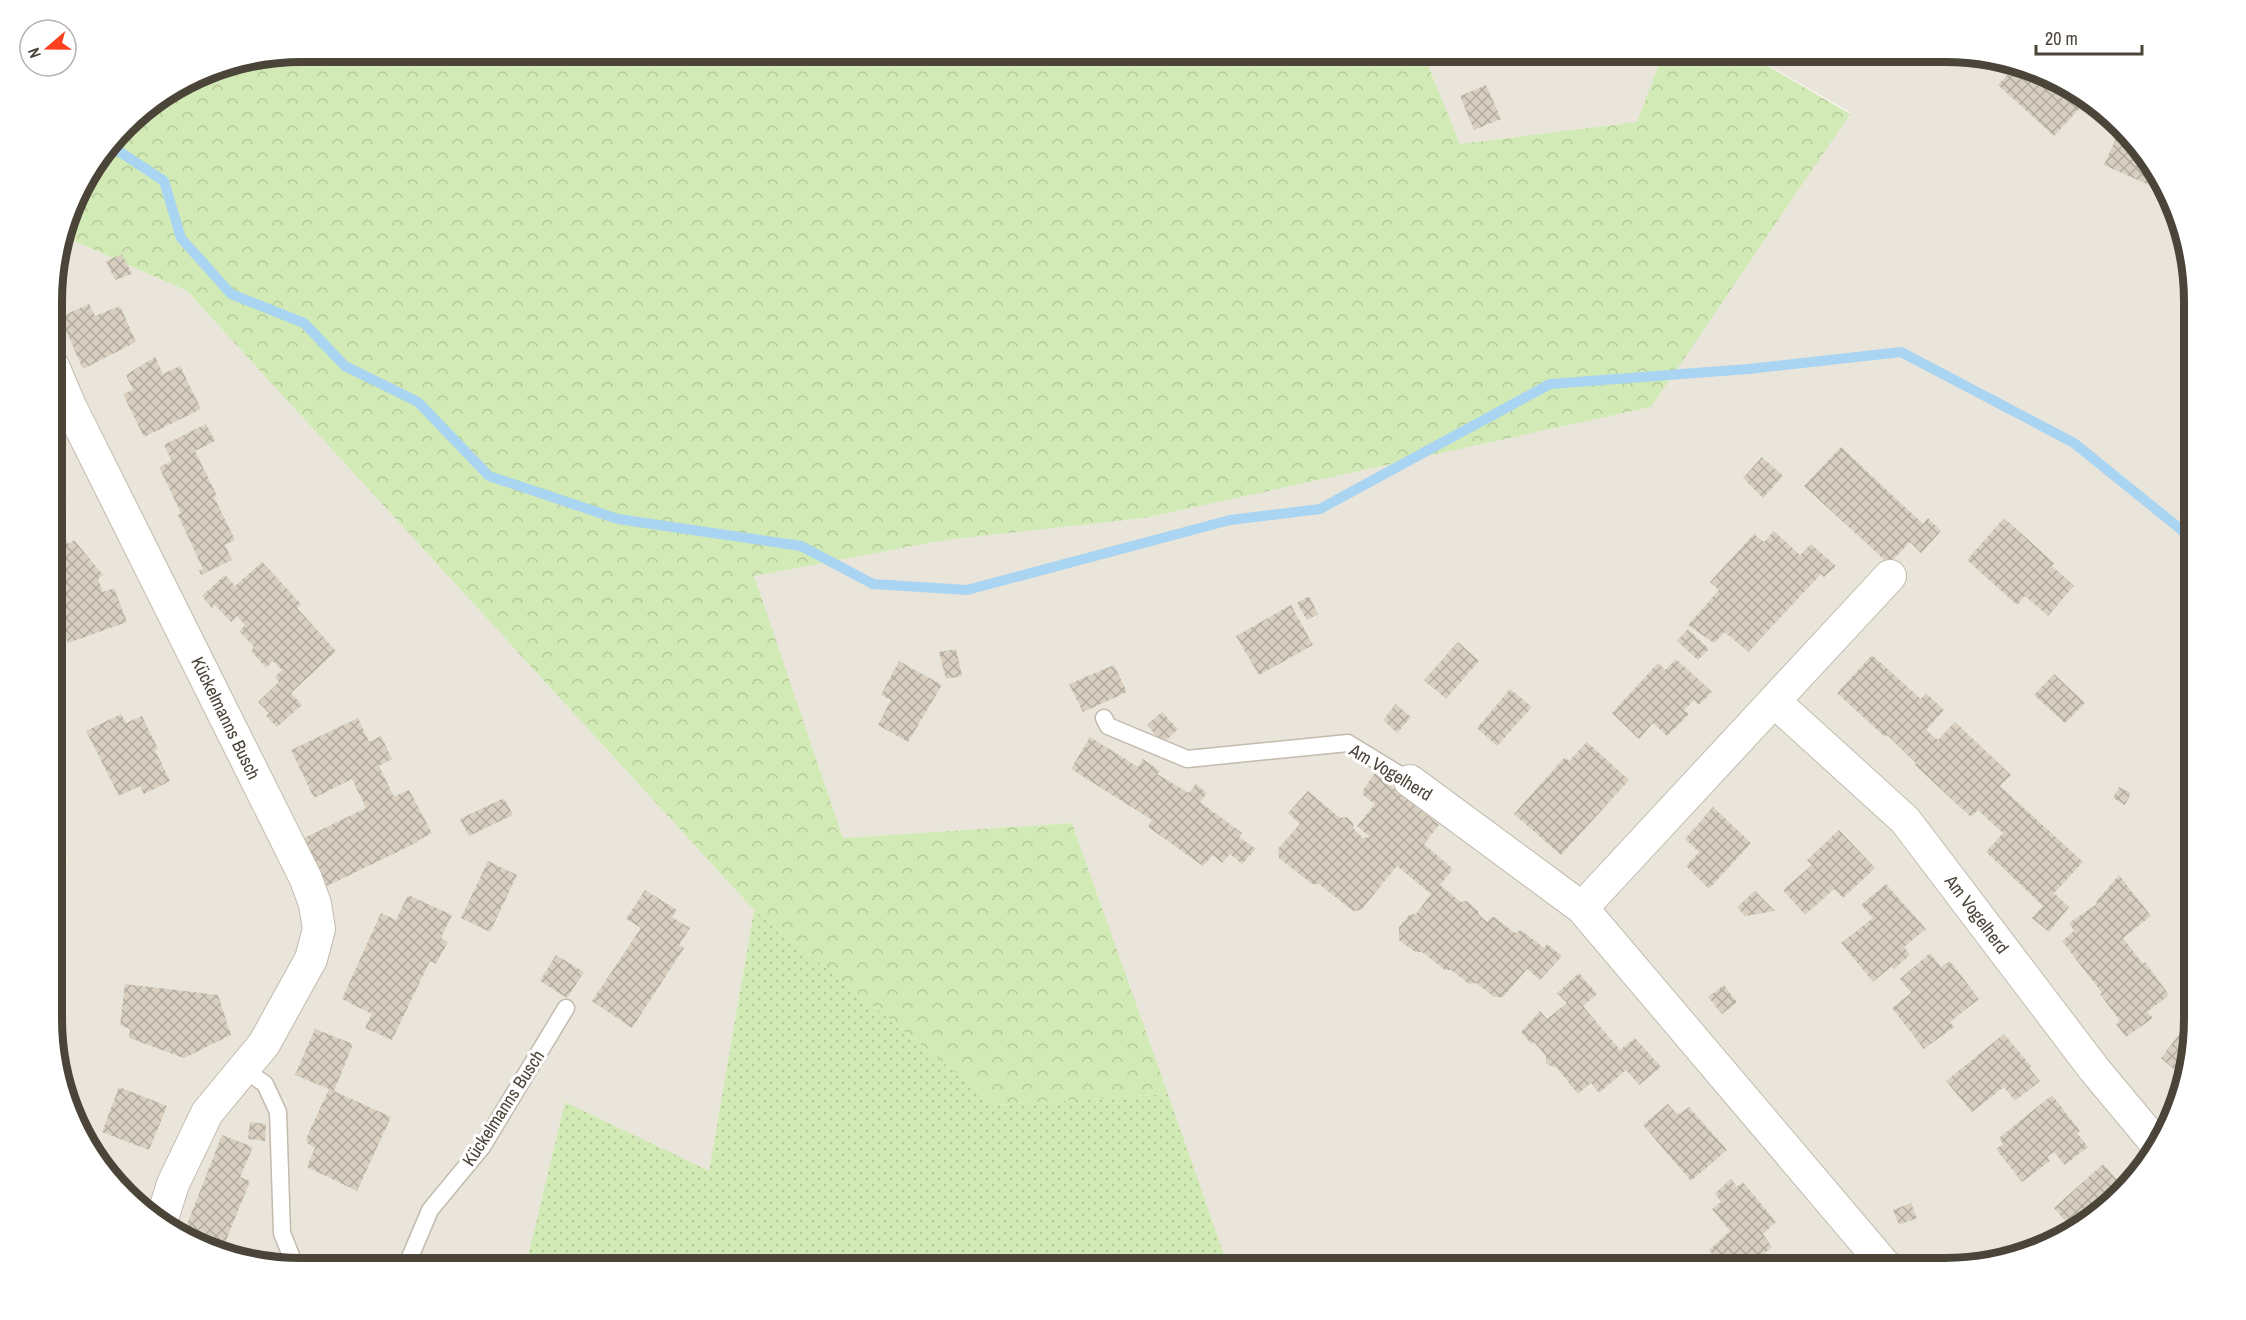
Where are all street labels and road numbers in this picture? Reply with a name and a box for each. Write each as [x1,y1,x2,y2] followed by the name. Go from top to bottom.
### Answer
[185,652,267,784] street label: Kückelmanns Busch
[1344,737,1437,807] street label: Am Vogelherd
[1939,869,2015,959] street label: Am Vogelherd
[456,1045,550,1171] street label: Kückelmanns Busch

